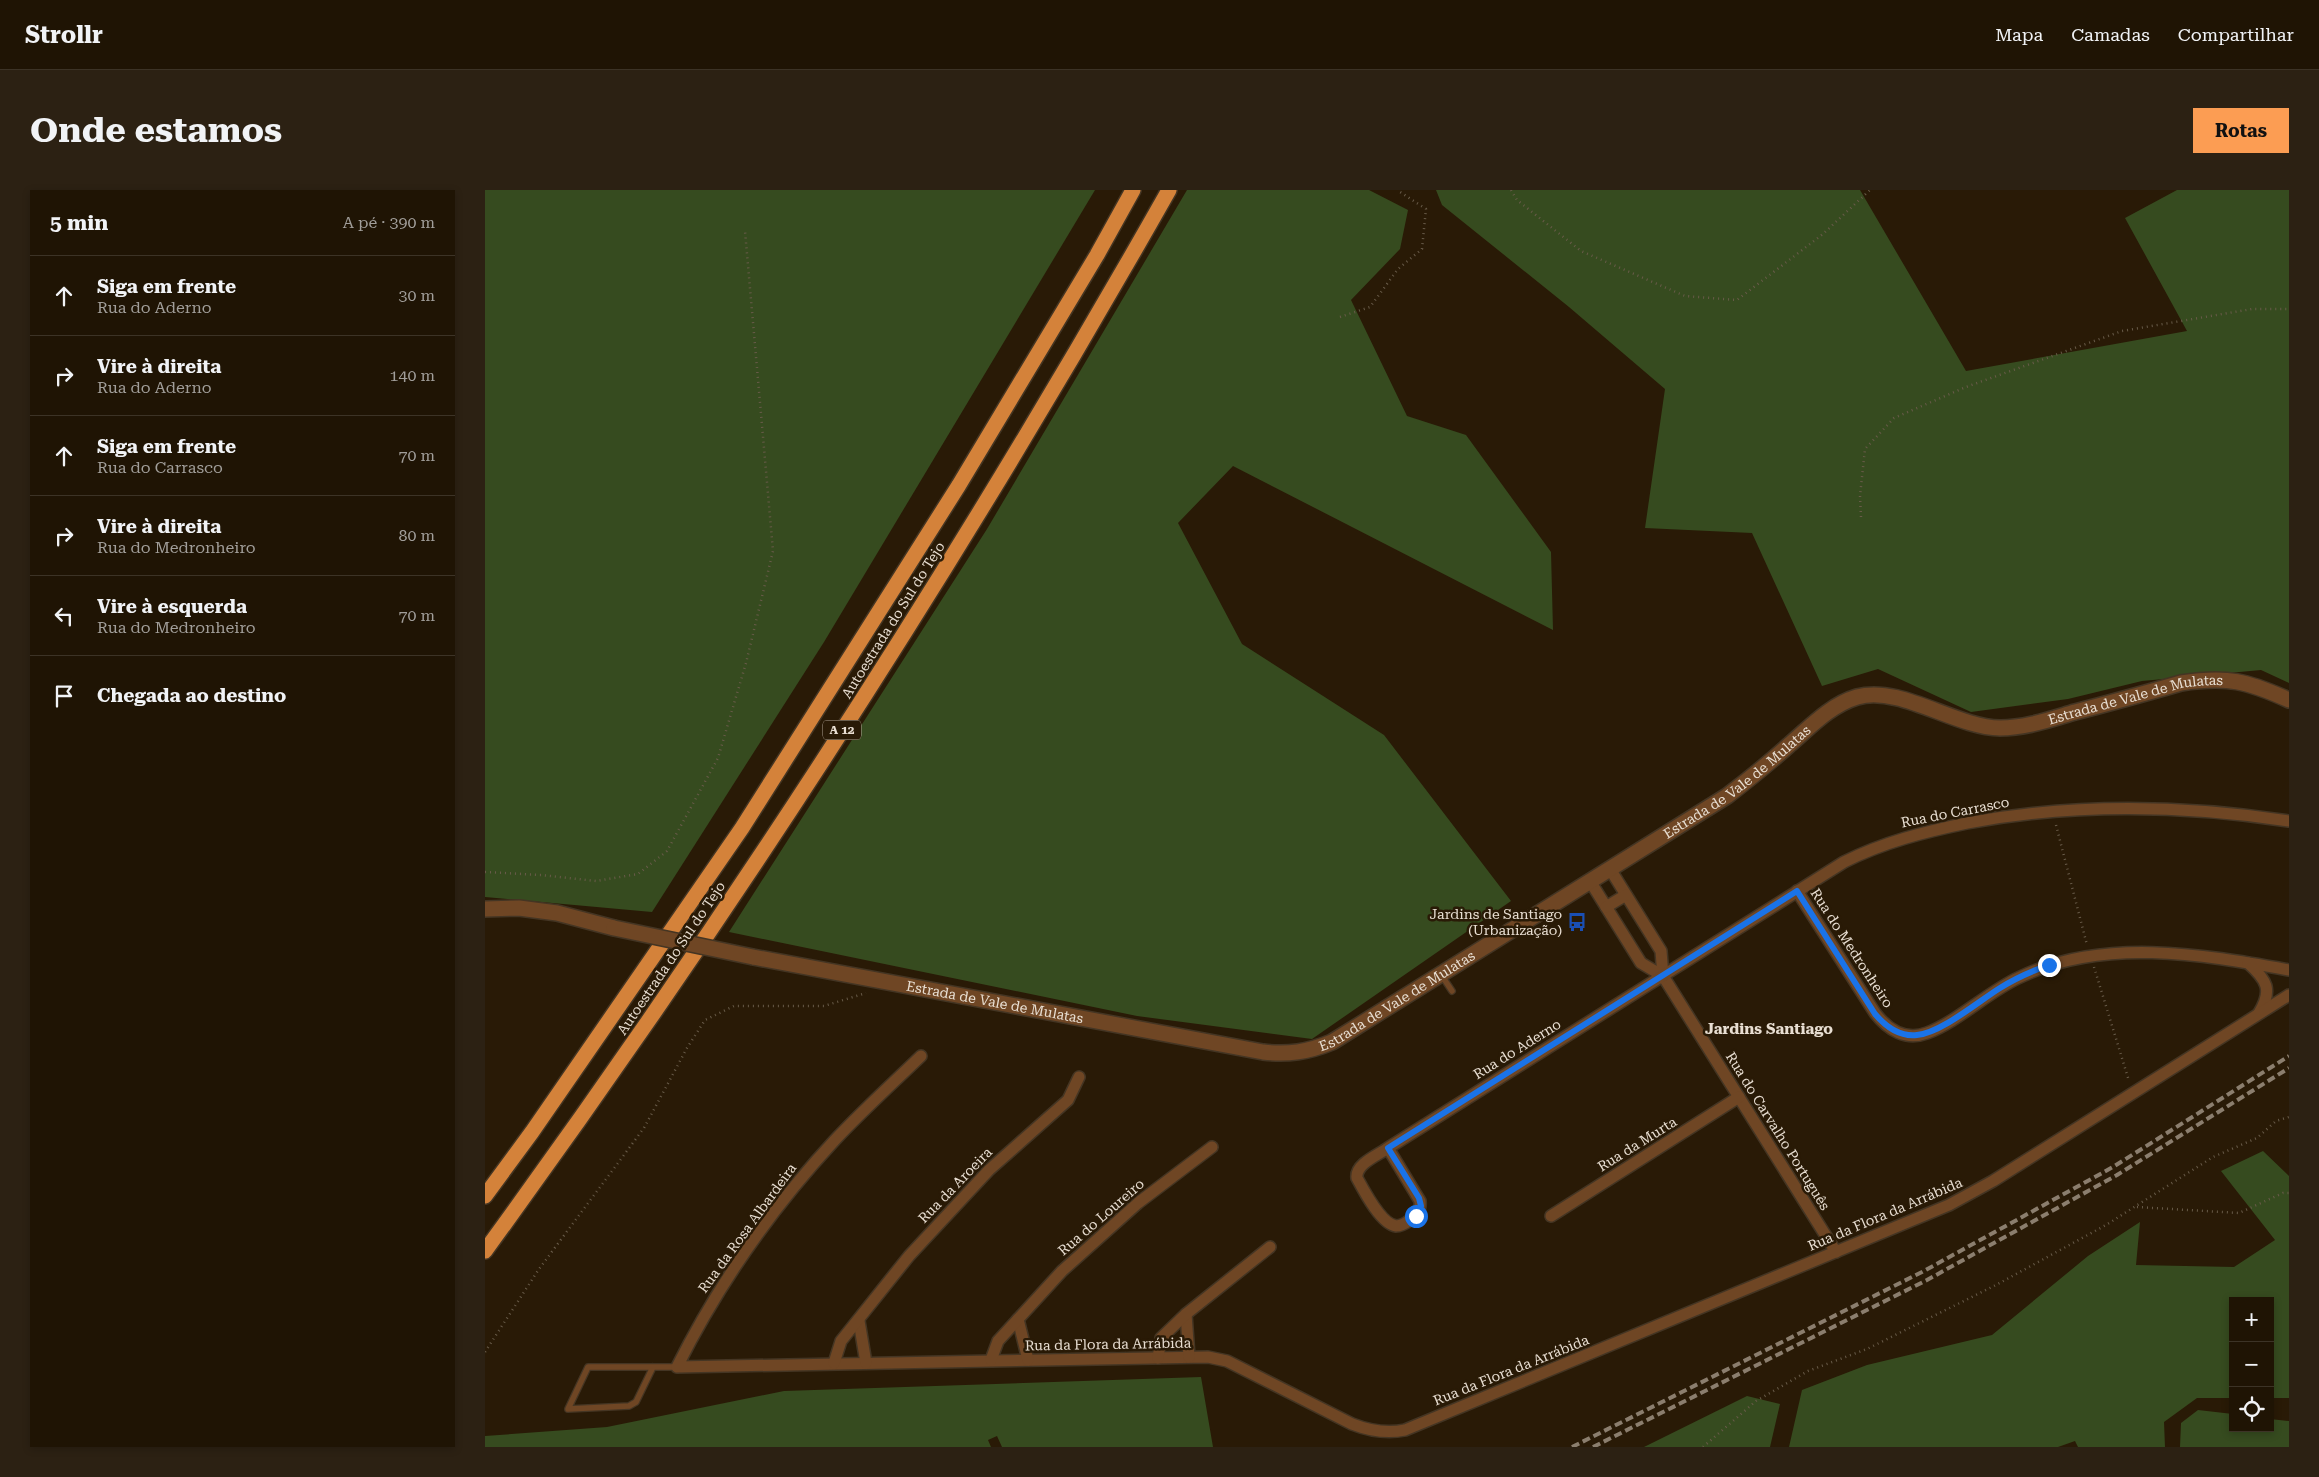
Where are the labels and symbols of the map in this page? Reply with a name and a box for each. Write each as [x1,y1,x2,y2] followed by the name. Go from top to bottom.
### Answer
[838,539,948,701] street label: Autoestrada do Sul do Tejo
[2046,672,2224,728] street label: Estrada de Vale de Mulatas
[823,720,861,740] road number: A 12
[1660,722,1814,842] street label: Estrada de Vale de Mulatas
[1899,794,2011,830] street label: Rua do Carrasco
[614,878,728,1038] street label: Autoestrada do Sul do Tejo
[1807,885,1897,1011] street label: Rua do Medronheiro
[1429,906,1562,938] place label: Jardins de Santiago (Urbanização)
[1566,911,1588,933] bus stop icon: Jardins de Santiago (Urbanização)
[1317,947,1478,1054] street label: Estrada de Vale de Mulatas
[2038,954,2061,977] route end
[905,978,1085,1026] street label: Estrada de Vale de Mulatas
[1470,1016,1564,1082] street label: Rua do Aderno
[1705,1020,1833,1038] district label: Jardins Santiago
[1723,1049,1834,1213] street label: Rua do Carvalho Português
[1595,1113,1680,1175] street label: Rua da Murta
[915,1144,995,1226] street label: Rua da Aroeira
[695,1160,800,1296] street label: Rua da Rosa Albardeira
[1805,1174,1965,1254] street label: Rua da Flora da Arrábida
[1055,1175,1147,1259] street label: Rua do Loureiro
[1405,1205,1428,1228] route start
[1431,1331,1592,1409] street label: Rua da Flora da Arrábida
[1025,1335,1192,1353] street label: Rua da Flora da Arrábida

